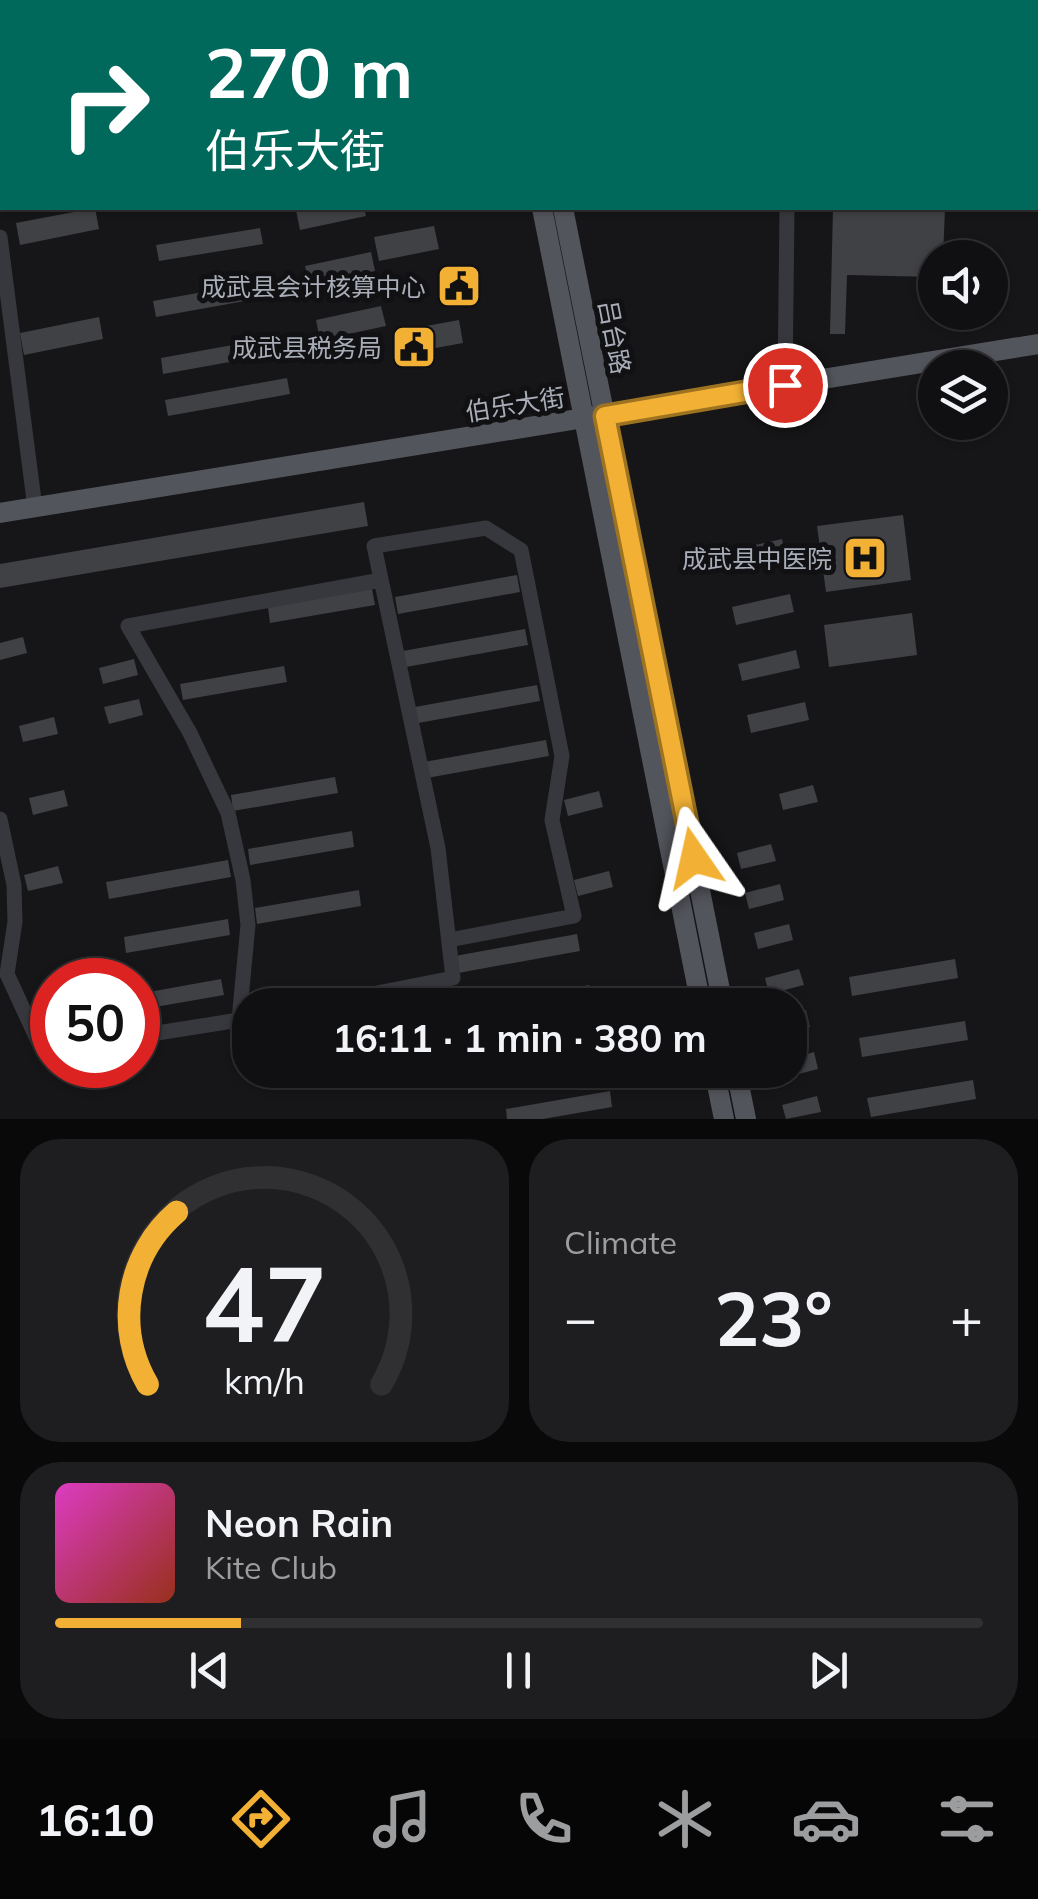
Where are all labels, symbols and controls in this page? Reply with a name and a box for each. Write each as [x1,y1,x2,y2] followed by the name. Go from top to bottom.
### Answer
[205,28,413,116] text: 270 m
[40,40,170,170] icon: right
[205,122,385,178] text: 伯乐大街
[918,240,1008,440] map controls
[918,240,1008,330] button: sound
[436,263,482,309] public building icon: 成武县会计核算中心
[201,271,426,302] place label: 成武县会计核算中心
[593,297,637,377] street label: 吕台路
[391,324,437,370] public building icon: 成武县税务局
[232,332,382,363] place label: 成武县税务局
[743,343,828,428] pin
[918,350,1008,440] button: layers
[758,358,813,413] icon: arrive
[463,381,567,427] street label: 伯乐大街
[842,535,888,581] hospital icon: 成武县中医院
[682,543,832,574] place label: 成武县中医院
[642,806,746,910] position arrow
[30,958,160,1088] speed limit sign: 50
[332,1014,707,1062] text: 16:11 · 1 min · 380 m
[564,1222,677,1262] text: Climate
[202,1237,327,1368] text: 47
[714,1271,833,1365] text: 23°
[564,1283,597,1352] text: −
[950,1283,983,1352] text: +
[224,1358,305,1403] text: km/h
[205,1499,393,1547] text: Neon Rain
[205,1547,337,1587] text: Kite Club
[182,1643,237,1698] icon: previous
[491,1643,546,1698] icon: pause
[801,1643,856,1698] icon: next
[226,1784,296,1854] icon: directions
[367,1784,437,1854] icon: music
[509,1784,579,1854] icon: phone
[650,1784,720,1854] icon: climate
[791,1784,861,1854] icon: car
[932,1784,1002,1854] icon: filters
[36,1791,155,1847] text: 16:10

